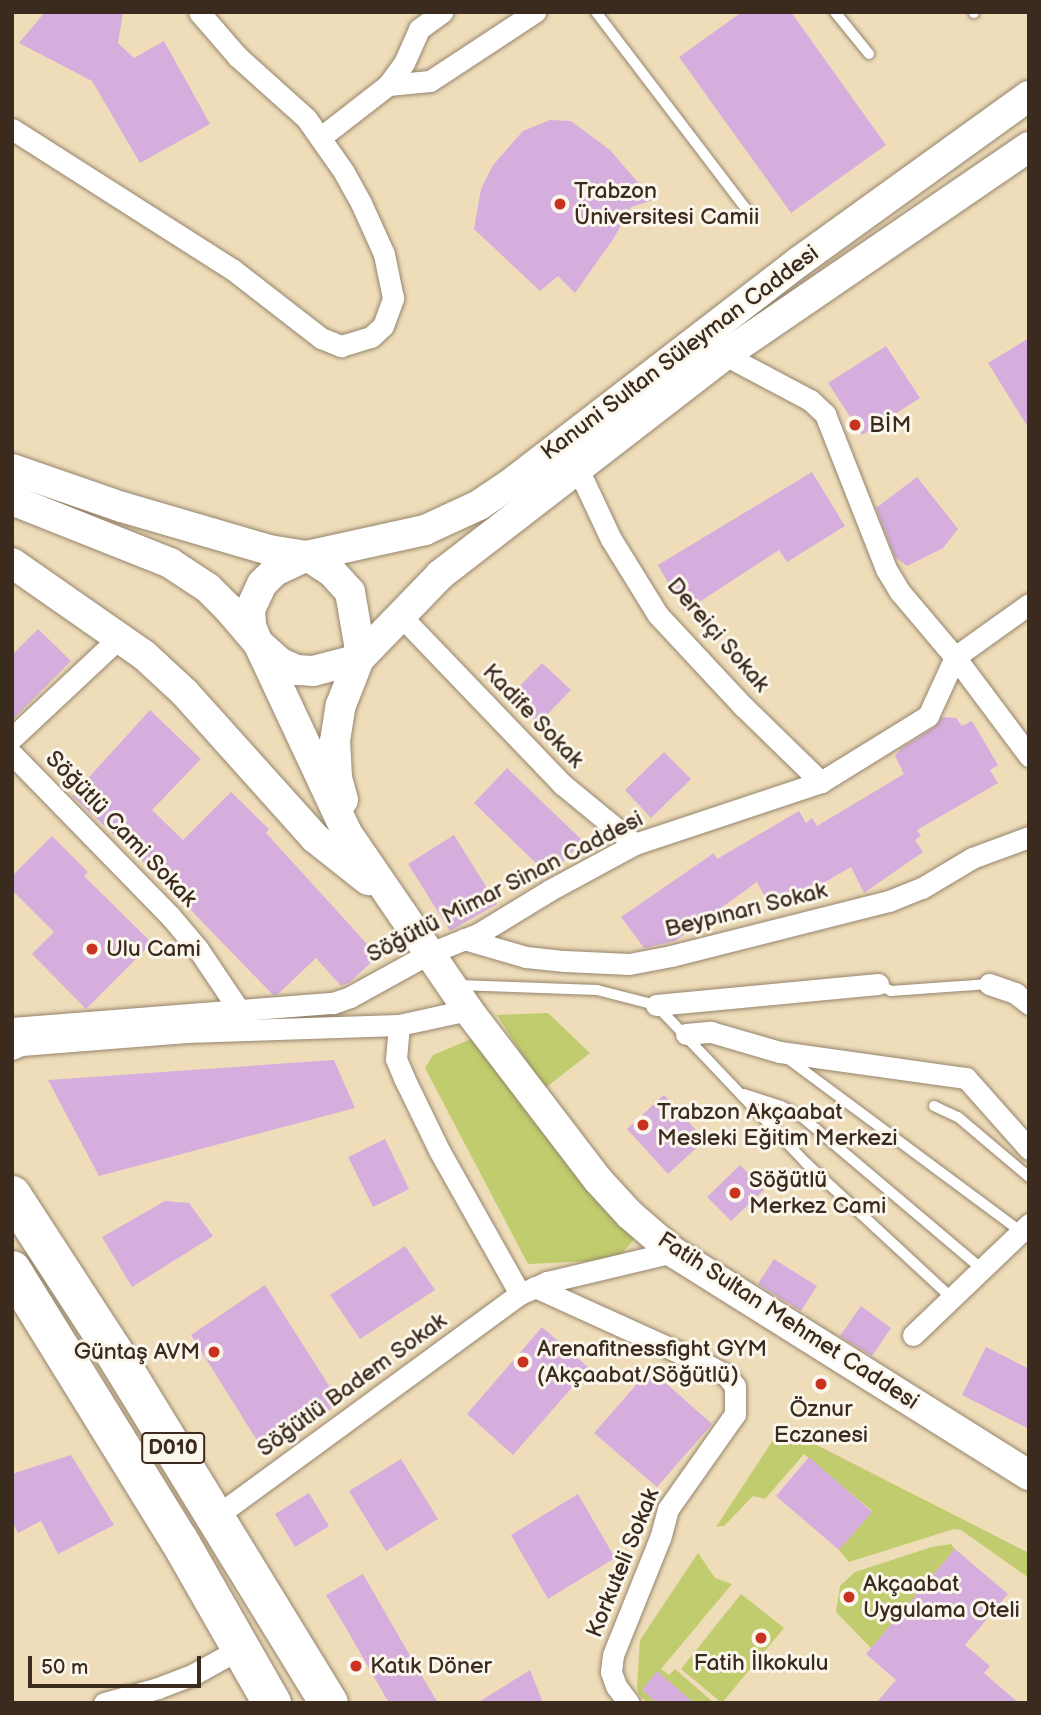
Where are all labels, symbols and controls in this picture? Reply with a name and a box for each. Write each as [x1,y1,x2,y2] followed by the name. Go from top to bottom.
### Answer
[574,177,759,231] place label: Trabzon Üniversitesi Camii
[552,196,568,212] marker: Trabzon Üniversitesi Camii
[535,239,825,467] street label: Kanuni Sultan Süleyman Caddesi
[869,411,911,439] place label: BİM
[847,417,863,433] marker: BİM
[661,572,775,698] street label: Dereiçi Sokak
[476,658,590,774] street label: Kadife Sokak
[39,745,203,913] street label: Söğütlü Cami Sokak
[362,805,648,969] street label: Söğütlü Mimar Sinan Caddesi
[662,876,830,944] street label: Beypınarı Sokak
[106,935,201,963] place label: Ulu Cami
[84,941,100,957] marker: Ulu Cami
[657,1098,898,1152] place label: Trabzon Akçaabat Mesleki Eğitim Merkezi
[635,1117,651,1133] marker: Trabzon Akçaabat Mesleki Eğitim Merkezi
[749,1166,886,1220] place label: Söğütlü Merkez Cami
[727,1185,743,1201] marker: Söğütlü Merkez Cami
[652,1226,924,1416] street label: Fatih Sultan Mehmet Caddesi
[252,1307,452,1463] street label: Söğütlü Badem Sokak
[537,1335,767,1389] place label: Arenafitnessfight GYM (Akçaabat/Söğütlü)
[74,1338,200,1366] place label: Güntaş AVM
[206,1344,222,1360] marker: Güntaş AVM
[515,1354,531,1370] marker: Arenafitnessfight GYM (Akçaabat/Söğütlü)
[813,1376,829,1392] marker: Öznur Eczanesi
[774,1395,868,1449] place label: Öznur Eczanesi
[140,1430,206,1466] road number: D010
[580,1484,666,1642] street label: Korkuteli Sokak
[863,1570,1020,1624] place label: Akçaabat Uygulama Oteli
[841,1589,857,1605] marker: Akçaabat Uygulama Oteli
[753,1630,769,1646] marker: Fatih İlkokulu
[32,1642,205,1686] scale bar
[694,1649,828,1677] place label: Fatih İlkokulu
[370,1652,492,1680] place label: Katık Döner
[41,1655,88,1680] text: 50 m
[348,1658,364,1674] marker: Katık Döner

